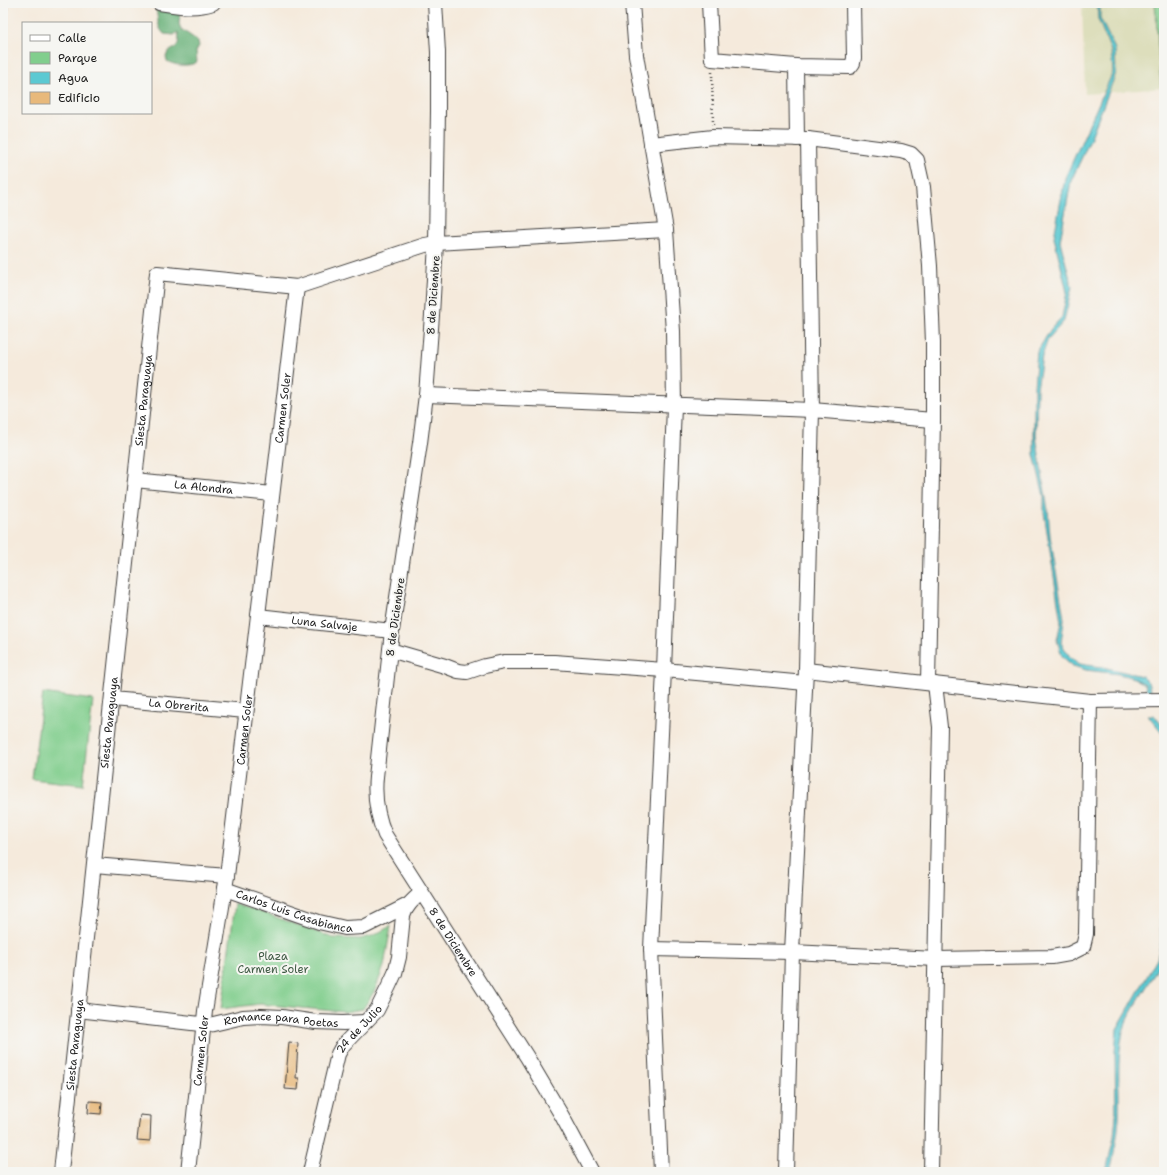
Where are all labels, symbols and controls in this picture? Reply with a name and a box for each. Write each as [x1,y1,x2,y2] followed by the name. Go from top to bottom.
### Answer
[22,22,152,114] legend
[58,30,87,46] text: Calle
[58,50,97,66] text: Parque
[58,70,89,86] text: Agua
[58,90,100,106] text: Edificio
[423,255,444,335] street label: 8 de Diciembre
[132,354,156,447] street label: Siesta Paraguaya
[271,372,295,444] street label: Carmen Soler
[173,477,234,498] street label: La Alondra
[383,577,408,657] street label: 8 de Diciembre
[291,613,358,635] street label: Luna Salvaje
[97,676,122,769] street label: Siesta Paraguaya
[233,693,257,766] street label: Carmen Soler
[148,695,210,716] street label: La Obrerita
[234,886,353,936] street label: Carlos Luis Casabianca
[425,905,481,980] street label: 8 de Diciembre
[237,949,309,977] park label: Plaza Carmen Soler
[63,998,87,1091] street label: Siesta Paraguaya
[333,1003,386,1056] street label: 24 de Julio
[222,1009,339,1031] street label: Romance para Poetas
[190,1014,213,1087] street label: Carmen Soler

